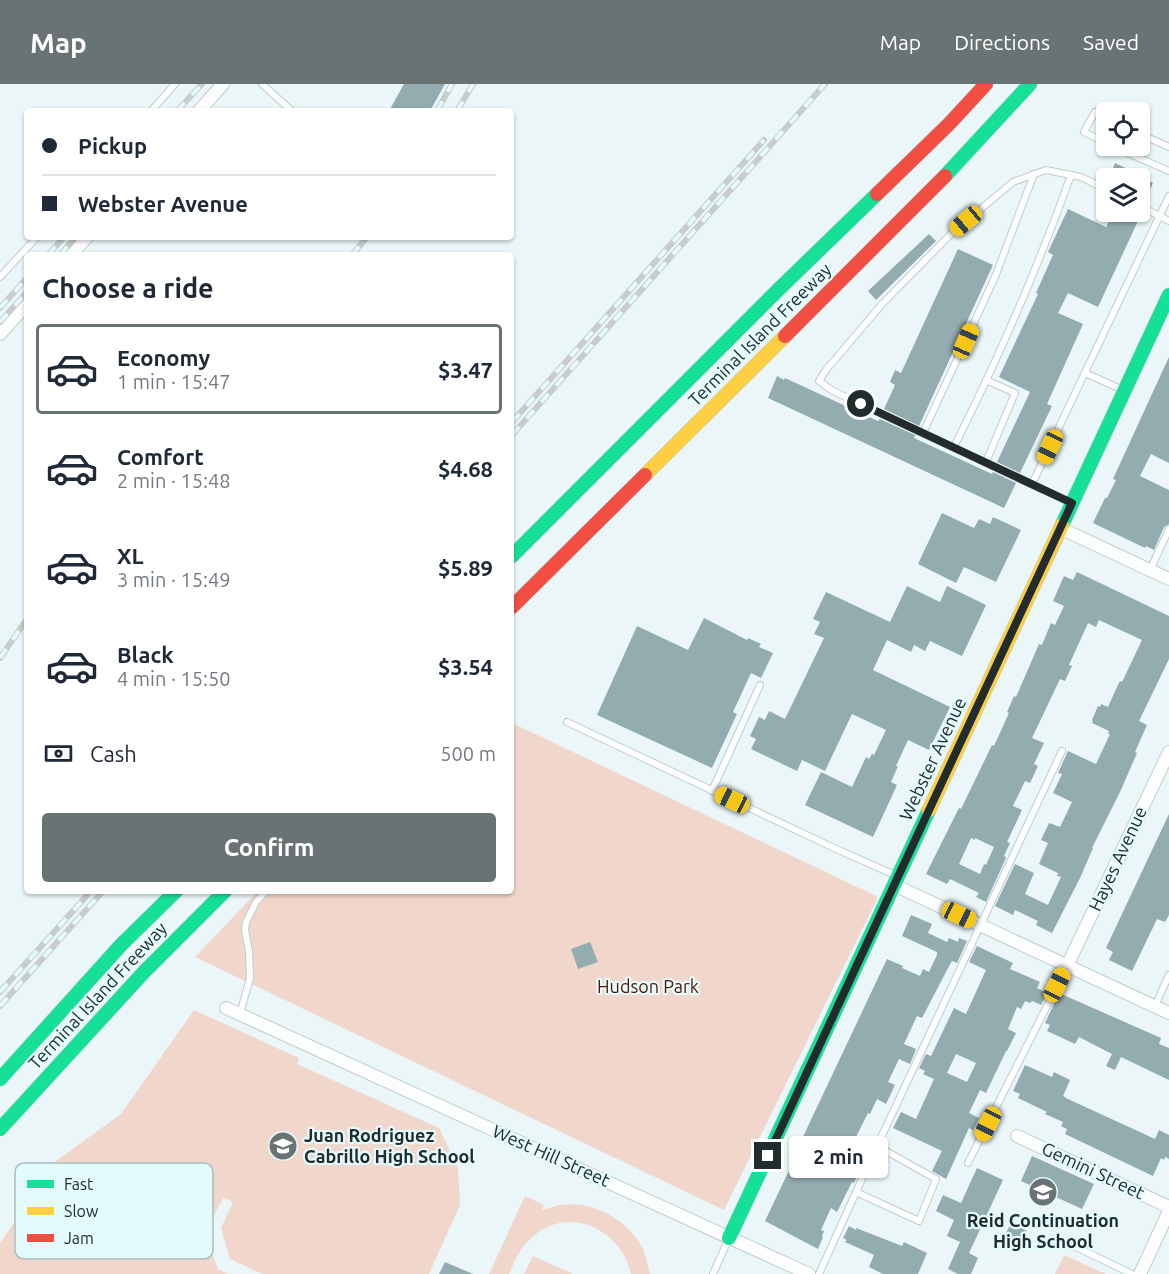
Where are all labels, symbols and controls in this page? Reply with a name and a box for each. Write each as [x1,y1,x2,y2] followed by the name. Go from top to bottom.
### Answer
[30,27,87,58] text: Map
[880,30,921,54] text: Map
[954,30,1050,54] text: Directions
[1083,30,1139,54] text: Saved
[1096,102,1150,222] map controls
[1096,102,1150,156] button: locate
[78,133,147,158] text: Pickup
[1096,168,1150,222] button: layers
[78,191,248,216] text: Webster Avenue
[946,203,986,239] car
[684,259,835,410] street label: Terminal Island Freeway
[42,273,214,303] text: Choose a ride
[950,321,982,361] car
[45,342,99,396] icon: car
[117,345,210,370] text: Economy
[438,357,493,382] text: $3.47
[117,370,231,393] text: 1 min · 15:47
[847,390,874,417] route start
[1034,427,1066,467] car
[45,441,99,495] icon: car
[117,444,204,469] text: Comfort
[438,456,493,481] text: $4.68
[117,469,231,492] text: 2 min · 15:48
[45,540,99,594] icon: car
[117,543,144,568] text: XL
[438,555,493,580] text: $5.89
[117,568,231,591] text: 3 min · 15:49
[45,639,99,693] icon: car
[117,642,174,667] text: Black
[438,654,493,679] text: $3.54
[117,667,231,690] text: 4 min · 15:50
[895,694,969,823] street label: Webster Avenue
[42,737,75,770] icon: cash
[90,741,137,766] text: Cash
[440,742,496,765] text: 500 m
[712,784,752,816] car
[1084,803,1150,914] street label: Hayes Avenue
[42,813,496,882] button: Confirm
[939,899,979,931] car
[24,918,171,1073] street label: Terminal Island Freeway
[1041,965,1073,1005] car
[597,976,699,996] park label: Hudson Park
[972,1104,1004,1144] car
[490,1120,613,1190] street label: West Hill Street
[304,1125,475,1166] place label: Juan Rodriguez Cabrillo High School
[267,1130,299,1162] school or university icon: Juan Rodriguez Cabrillo High School
[789,1135,888,1177] callout: 2 min
[1039,1138,1148,1203] street label: Gemini Street
[754,1142,781,1169] route end
[813,1145,864,1168] text: 2 min
[15,1163,213,1259] legend
[64,1175,94,1193] text: Fast
[1027,1176,1059,1208] school or university icon: Reid Continuation High School
[64,1202,99,1220] text: Slow
[967,1210,1119,1251] place label: Reid Continuation High School
[64,1229,94,1247] text: Jam

